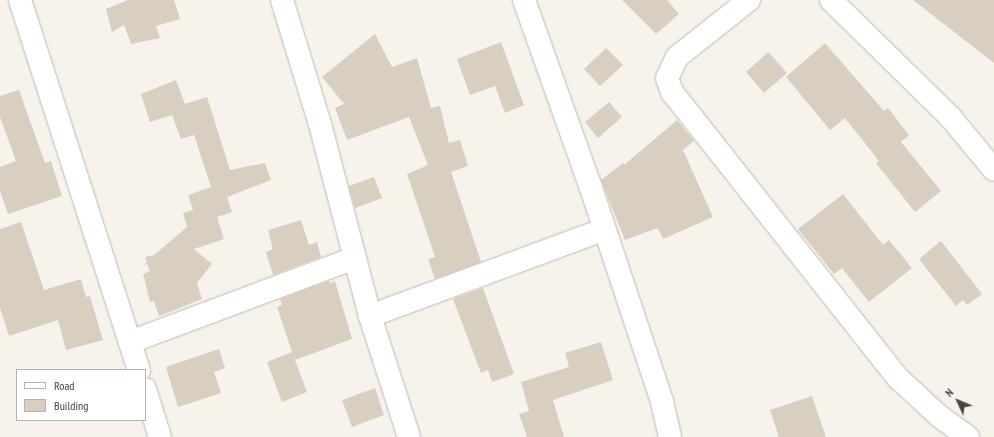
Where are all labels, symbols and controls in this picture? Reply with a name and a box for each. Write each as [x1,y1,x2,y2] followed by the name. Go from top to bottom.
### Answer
[16,369,146,421] legend
[54,378,74,393] text: Road
[938,381,978,421] north arrow
[942,386,956,400] text: N
[54,398,89,413] text: Building

